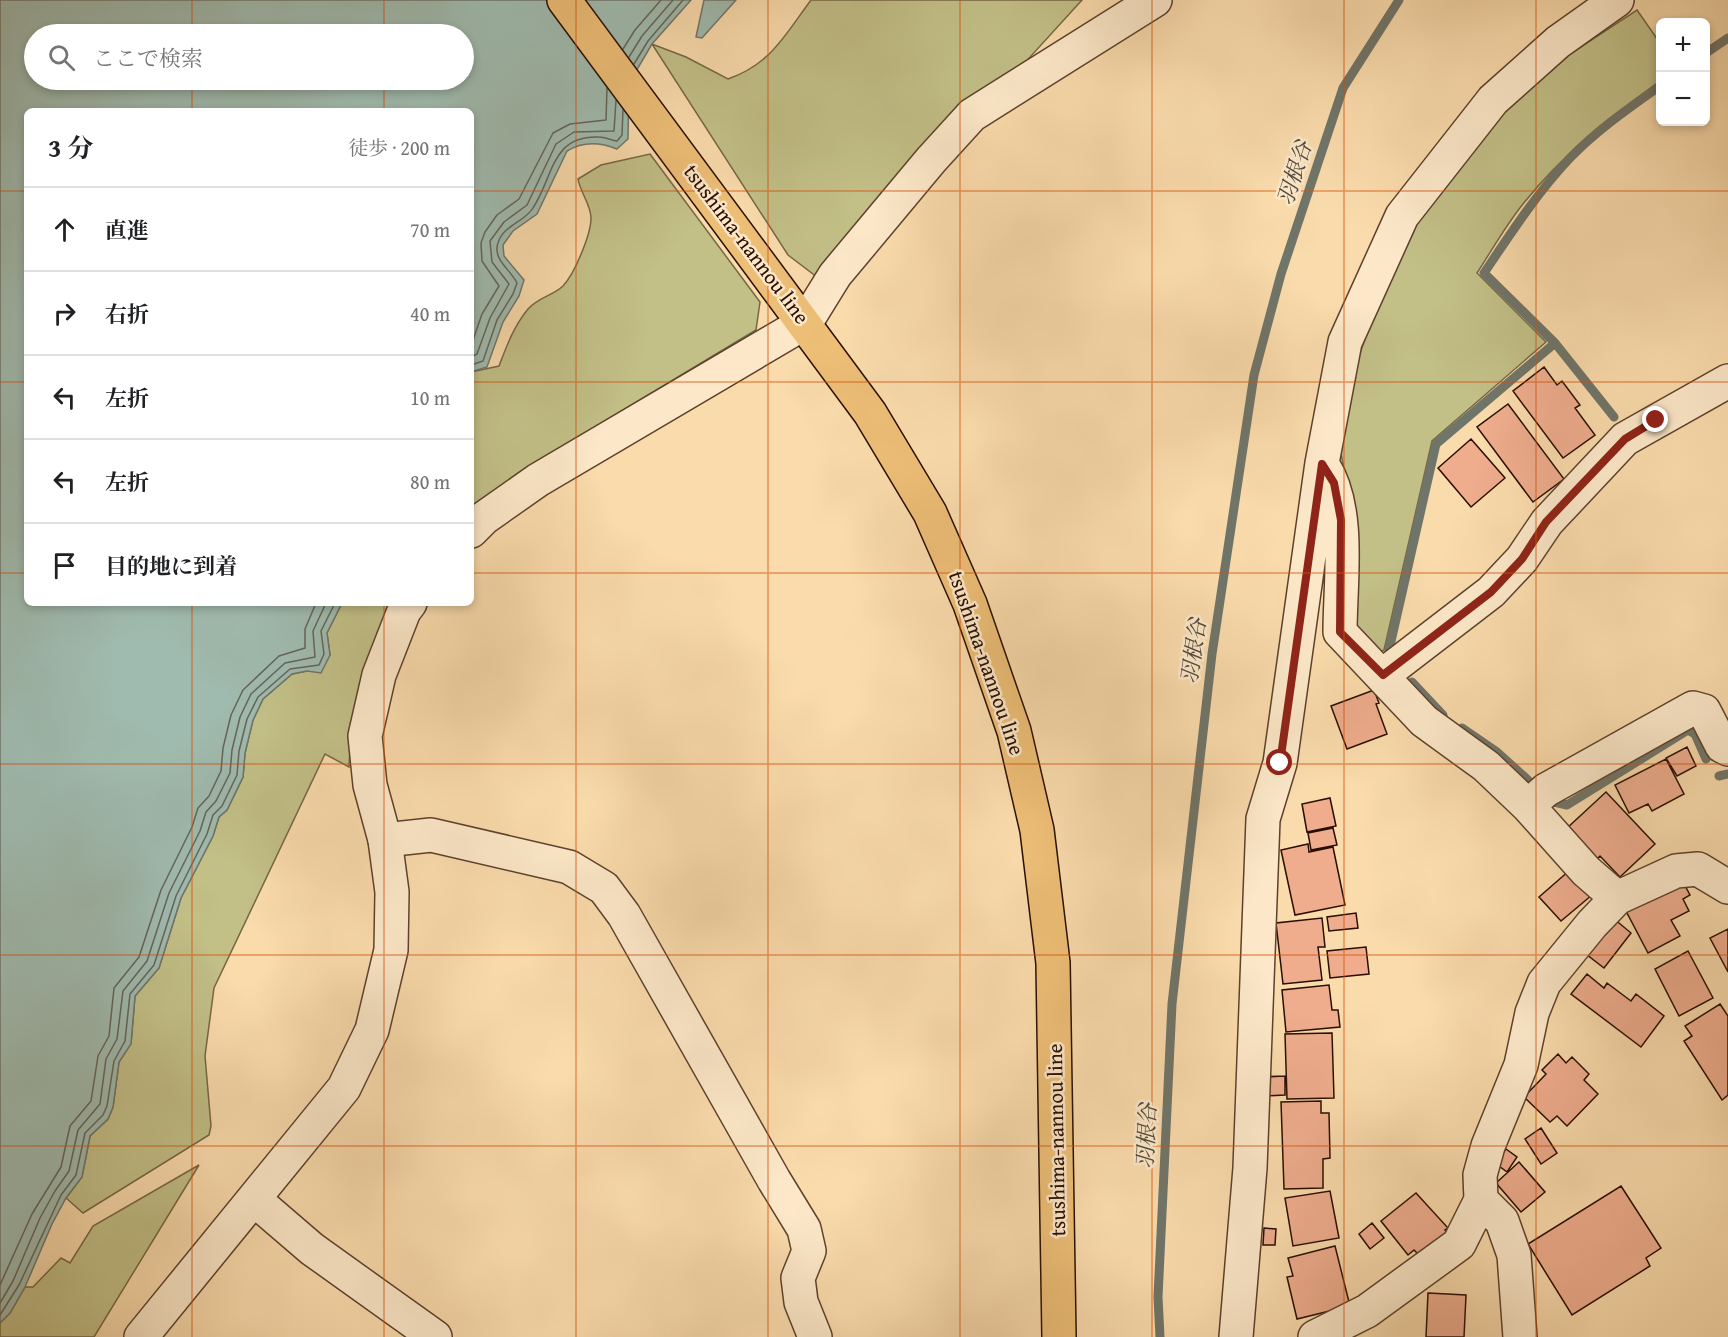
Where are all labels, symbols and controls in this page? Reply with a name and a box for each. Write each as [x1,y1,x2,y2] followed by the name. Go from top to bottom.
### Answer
[1656,18,1710,126] map controls
[1656,18,1710,72] button: +
[24,24,474,90] search box
[45,41,78,74] icon: search
[93,42,203,74] text: ここで検索
[1656,72,1710,126] button: −
[48,128,93,167] text: 3 分
[348,133,450,162] text: 徒歩 · 200 m
[1269,135,1320,209] water label: 羽根谷
[677,158,817,330] street label: tsushima-nannou line
[48,213,81,246] icon: ahead
[105,214,149,246] text: 直進
[410,215,450,244] text: 70 m
[48,297,81,330] icon: right
[105,298,149,330] text: 右折
[410,299,450,328] text: 40 m
[48,381,81,414] icon: left
[105,382,149,414] text: 左折
[410,383,450,412] text: 10 m
[1642,406,1668,432] route end
[48,465,81,498] icon: left
[105,466,149,498] text: 左折
[410,467,450,496] text: 80 m
[48,549,81,582] icon: arrive
[105,550,237,582] text: 目的地に到着
[941,567,1033,759] street label: tsushima-nannou line
[1173,614,1214,686] water label: 羽根谷
[1266,749,1292,775] route start
[1039,1043,1073,1237] street label: tsushima-nannou line
[1128,1100,1164,1170] water label: 羽根谷

